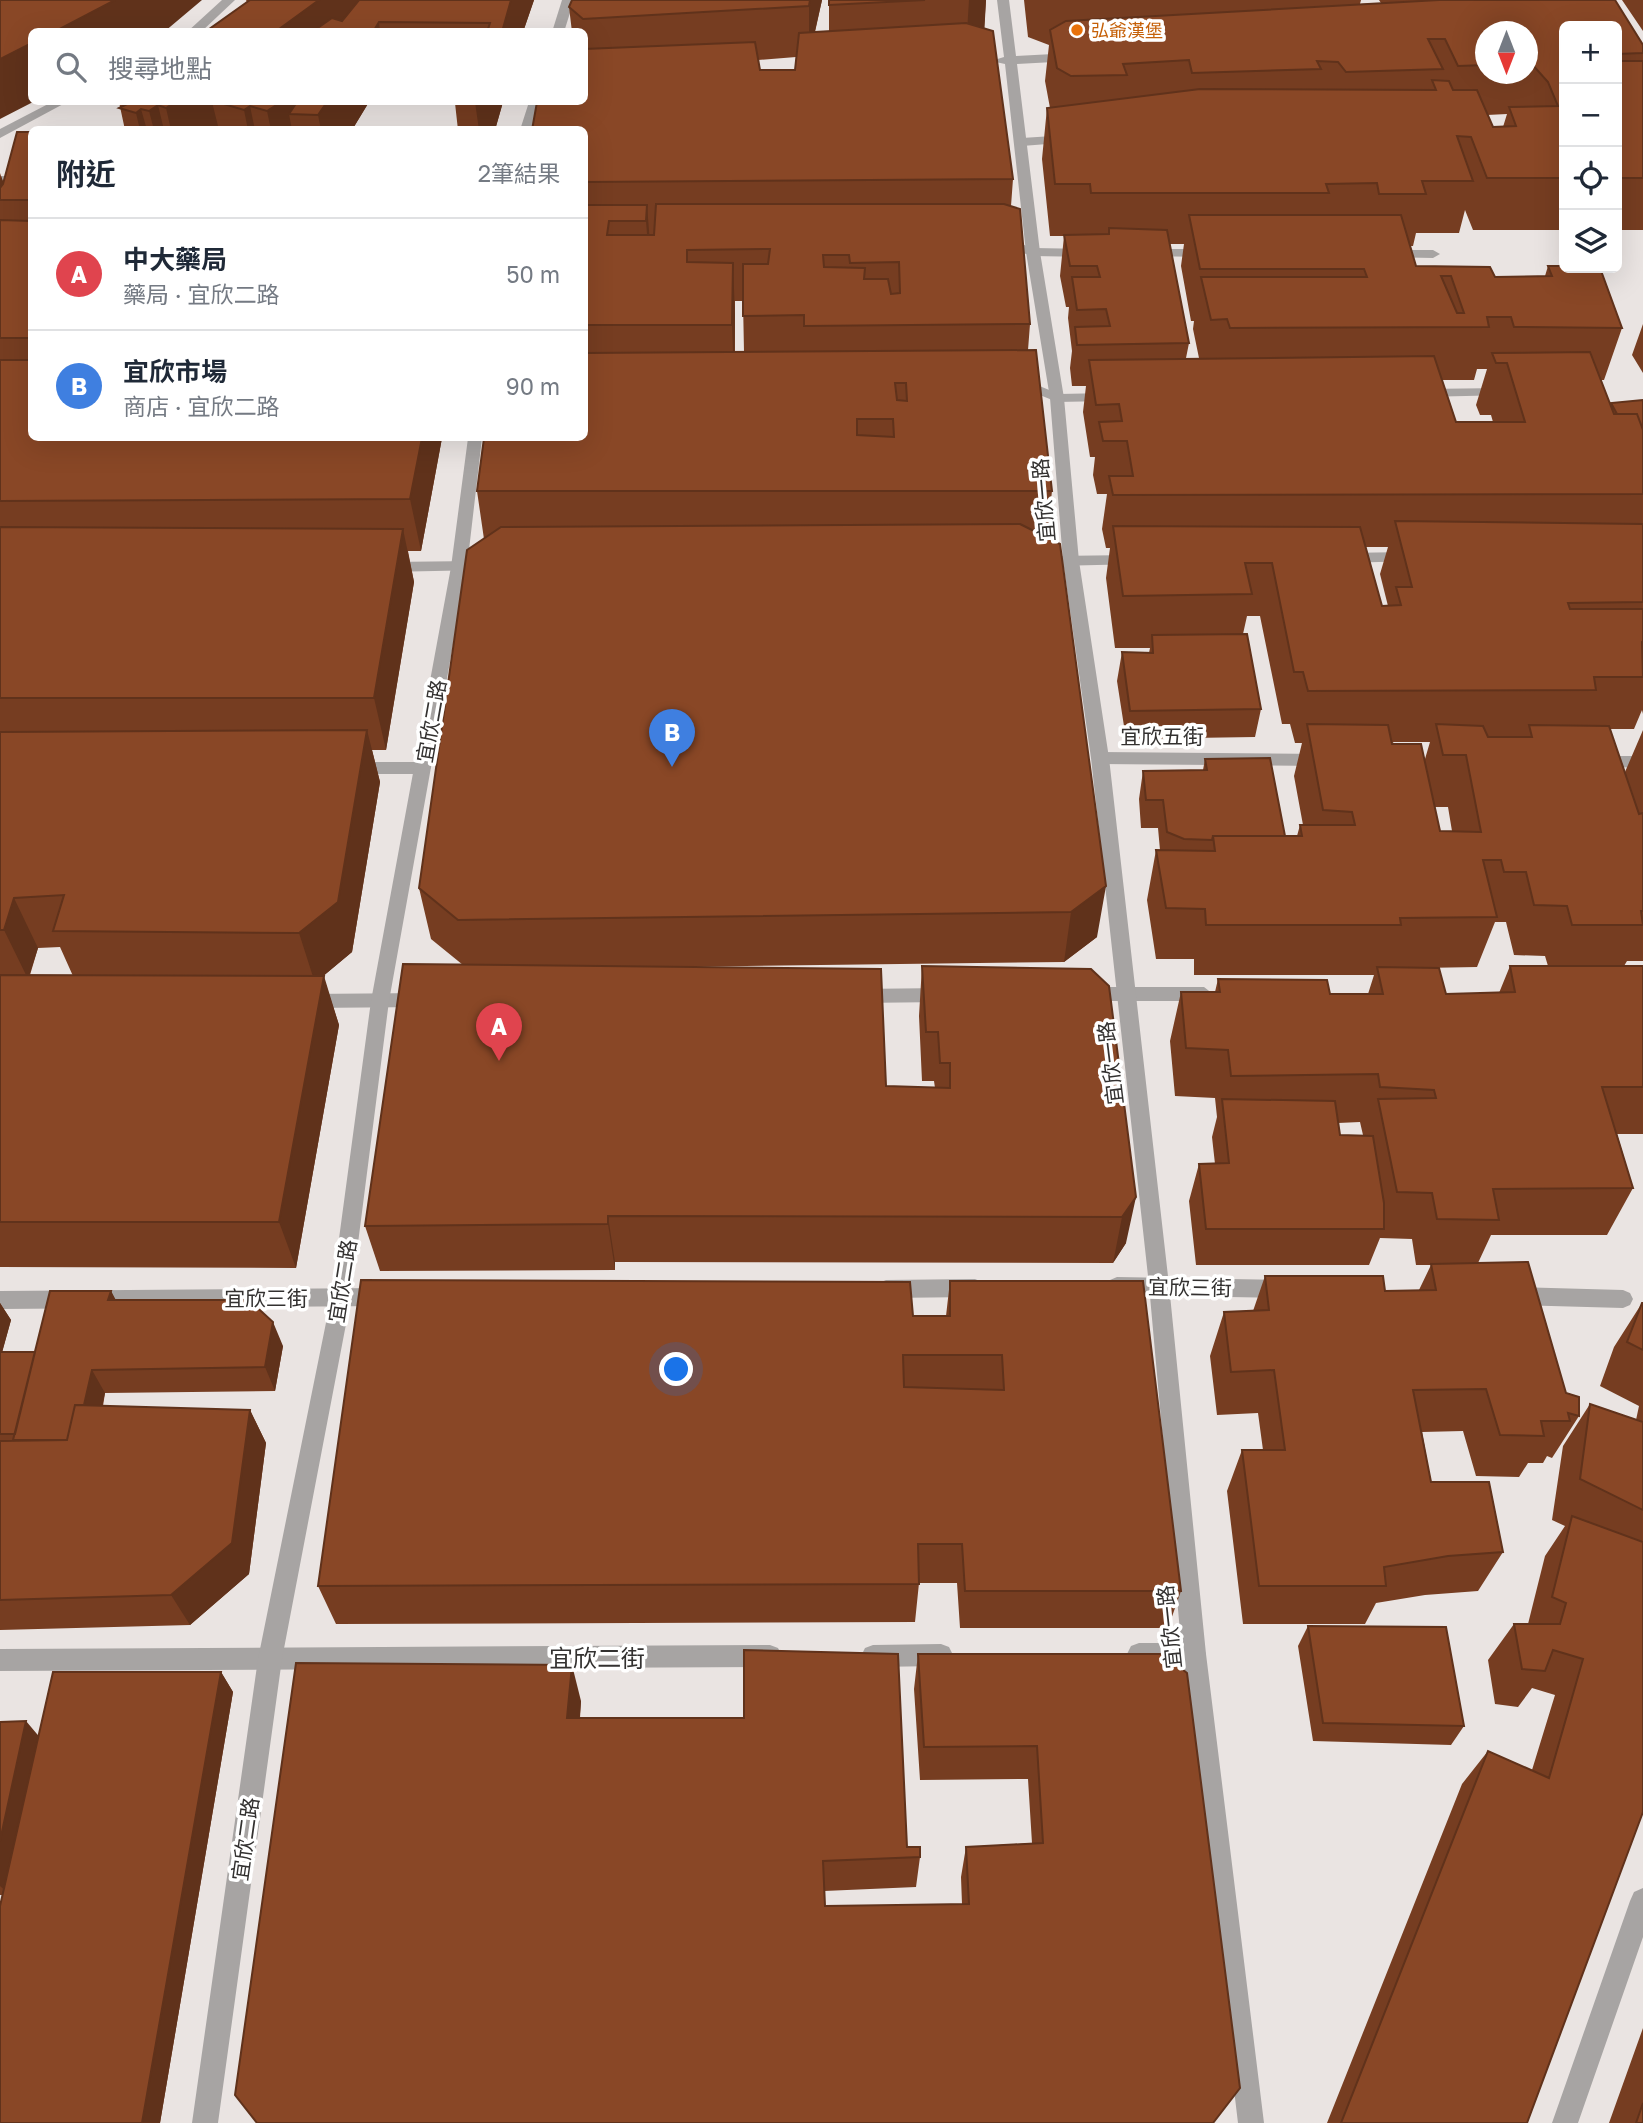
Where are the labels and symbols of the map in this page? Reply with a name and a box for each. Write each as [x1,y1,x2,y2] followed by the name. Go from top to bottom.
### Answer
[1091,19,1163,41] place label: 弘爺漢堡
[1475,21,1538,84] north arrow
[1069,22,1085,38] marker: 弘爺漢堡
[1026,457,1060,543] street label: 宜欣一路
[411,677,451,765] street label: 宜欣二路
[649,709,695,767] pin: B
[1120,723,1204,749] street label: 宜欣五街
[476,1003,522,1061] pin: A
[1092,1020,1128,1106] street label: 宜欣一路
[323,1237,361,1325] street label: 宜欣二路
[1148,1273,1232,1301] street label: 宜欣三街
[224,1285,308,1311] street label: 宜欣三街
[659,1352,693,1386] your location
[1152,1584,1186,1670] street label: 宜欣一路
[549,1643,645,1672] street label: 宜欣二街
[226,1796,264,1882] street label: 宜欣二路

